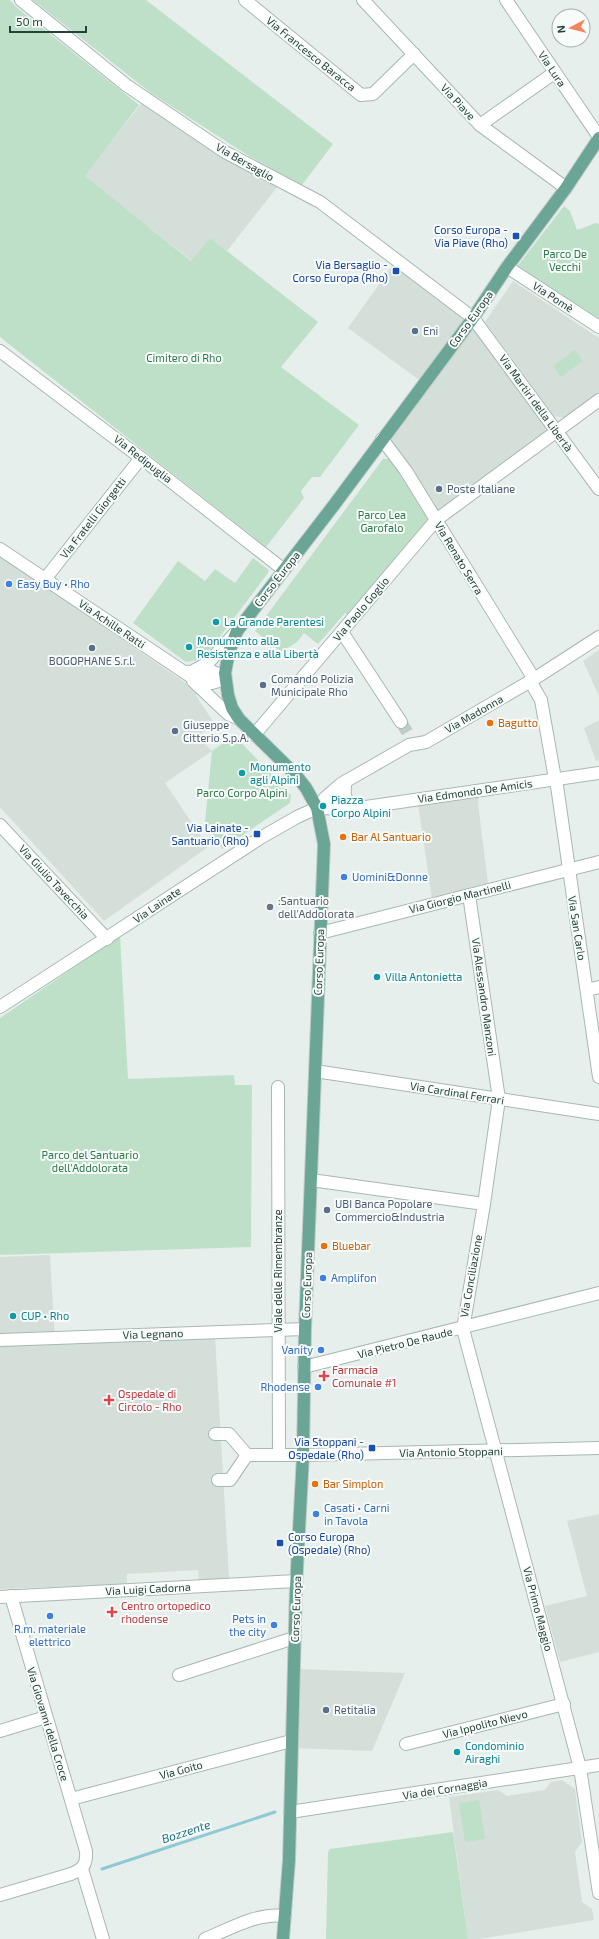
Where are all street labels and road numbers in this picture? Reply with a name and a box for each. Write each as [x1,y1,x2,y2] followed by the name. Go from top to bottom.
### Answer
[264,14,359,94] street label: Via Francesco Baracca
[536,48,569,89] street label: Via Lura
[438,81,478,123] street label: Via Piave
[214,140,277,183] street label: Via Bersaglio
[530,279,576,315] street label: Via Pomè
[446,288,495,349] street label: Corso Europa
[497,352,576,454] street label: Via Martiri della Libertà
[112,432,175,485] street label: Via Redipuglia
[57,475,128,561] street label: Via Fratelli Giorgetti
[433,519,486,597] street label: Via Renato Serra
[251,548,302,609] street label: Corso Europa
[330,574,391,644] street label: Via Paolo Goglio
[76,596,148,651] street label: Via Achille Ratti
[442,692,505,735] street label: Via Madonna
[417,776,534,805] street label: Via Edmondo De Amicis
[16,842,92,922] street label: Via Giulio Tavecchia
[408,878,512,915] street label: Via Giorgio Martinelli
[130,884,183,925] street label: Via Lainate
[566,895,589,961] street label: Via San Carlo
[311,928,326,995] street label: Corso Europa
[470,937,499,1057] street label: Via Alessandro Manzoni
[409,1079,505,1106] street label: Via Cardinal Ferrari
[271,1209,284,1333] street label: Viale delle Rimembranze
[457,1233,484,1318] street label: Via Conciliazione
[299,1251,314,1318] street label: Corso Europa
[356,1324,454,1361] street label: Via Pietro De Raude
[122,1326,184,1341] street label: Via Legnano
[399,1444,503,1459] street label: Via Antonio Stoppani
[521,1565,556,1652] street label: Via Primo Maggio
[288,1575,303,1642] street label: Corso Europa
[105,1580,191,1597] street label: Via Luigi Cadorna
[25,1665,72,1783] street label: Via Giovanni della Croce
[441,1707,529,1740] street label: Via Ippolito Nievo
[158,1758,204,1782] street label: Via Goito
[402,1775,488,1802] street label: Via dei Cornaggia

